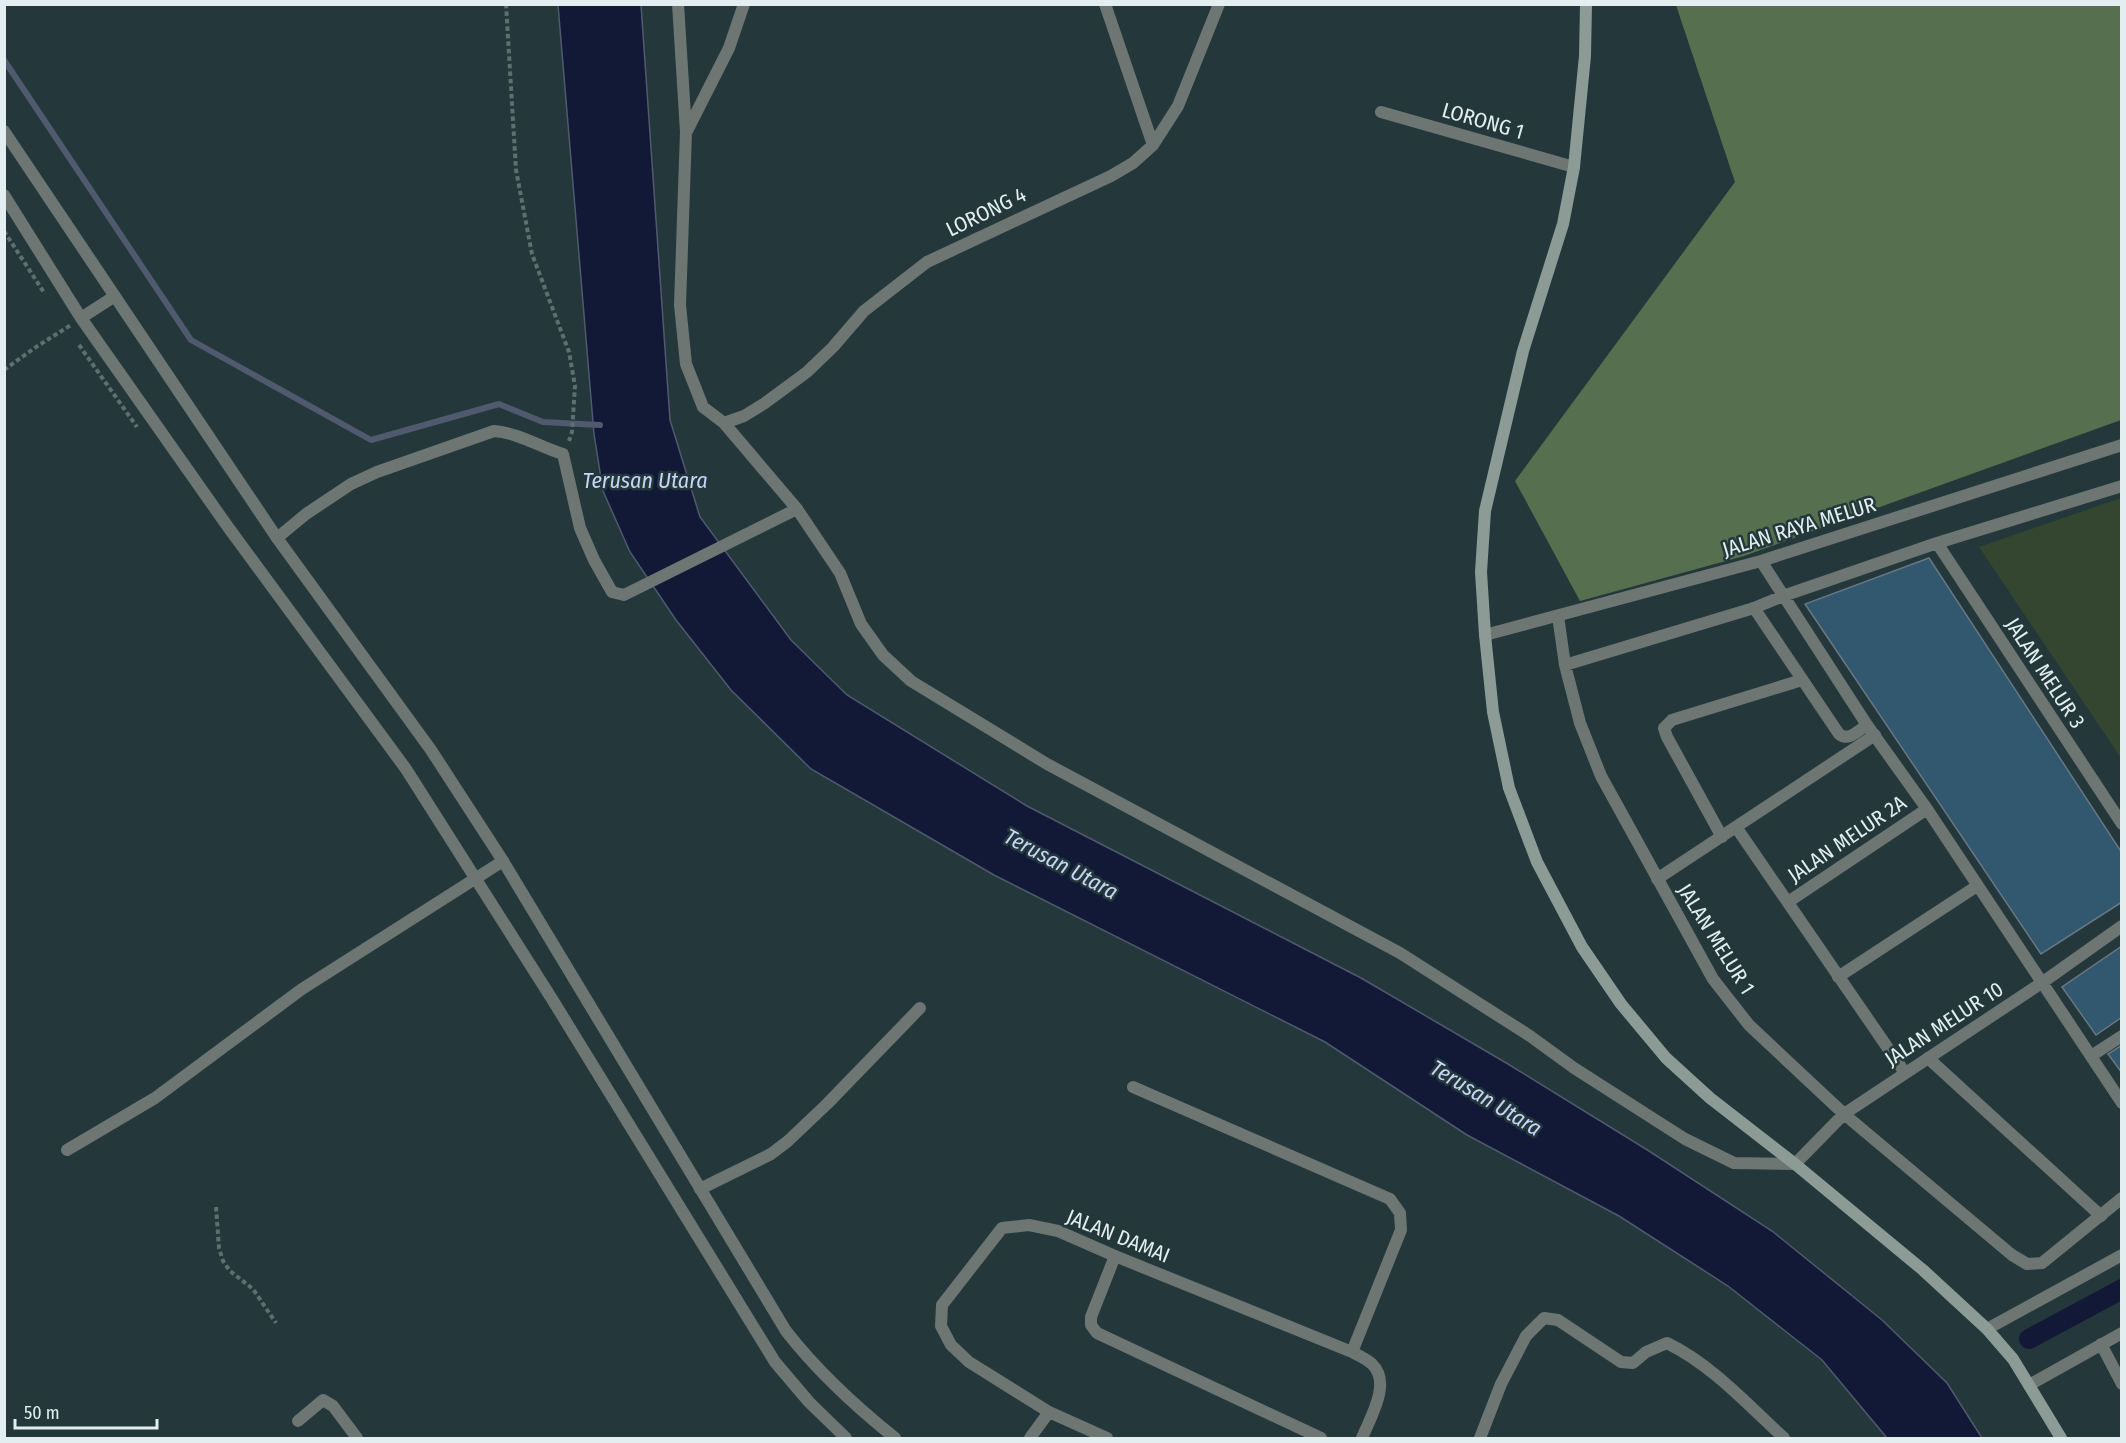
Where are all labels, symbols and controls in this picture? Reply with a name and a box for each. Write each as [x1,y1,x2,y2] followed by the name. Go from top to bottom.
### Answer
[1439,97,1527,145] street label: LORONG 1
[942,181,1030,243] street label: LORONG 4
[582,467,708,494] water label: Terusan Utara
[1719,491,1879,563] street label: JALAN RAYA MELUR
[2000,613,2090,733] street label: JALAN MELUR 3
[1783,790,1911,888] street label: JALAN MELUR 2A
[999,823,1123,905] water label: Terusan Utara
[1672,879,1760,999] street label: JALAN MELUR 1
[1880,976,2008,1072] street label: JALAN MELUR 10
[1425,1054,1547,1142] water label: Terusan Utara
[1062,1203,1174,1269] street label: JALAN DAMAI
[15,1392,158,1430] scale bar
[24,1402,60,1424] text: 50 m

